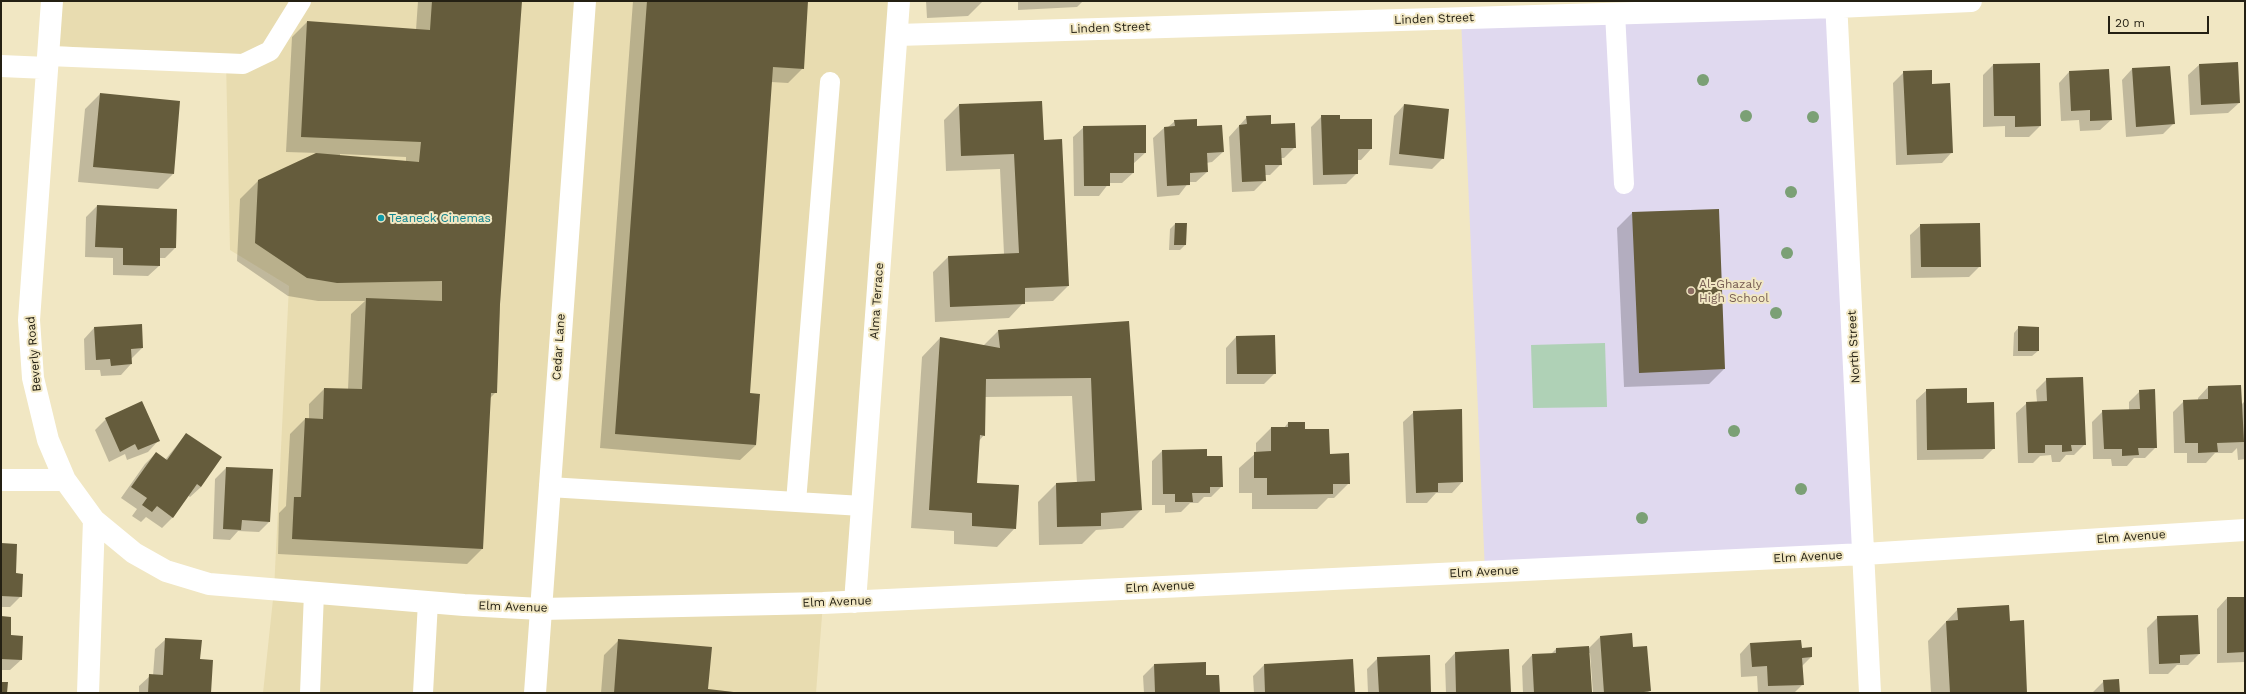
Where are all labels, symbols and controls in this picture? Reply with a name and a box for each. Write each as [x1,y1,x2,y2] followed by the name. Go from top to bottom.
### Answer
[2110,8,2211,34] scale bar
[1394,10,1474,28] street label: Linden Street
[2115,16,2145,30] text: 20 m
[1070,19,1150,37] street label: Linden Street
[389,211,491,225] place label: Teaneck Cinemas
[376,213,386,223] marker: Teaneck Cinemas
[867,262,887,340] street label: Alma Terrace
[1699,277,1769,305] place label: Al-Ghazaly High School
[1686,286,1696,296] marker: Al-Ghazaly High School
[1845,310,1863,384] street label: North Street
[549,313,569,381] street label: Cedar Lane
[24,316,44,392] street label: Beverly Road
[2096,527,2166,547] street label: Elm Avenue
[1773,548,1843,566] street label: Elm Avenue
[1449,563,1519,581] street label: Elm Avenue
[1125,578,1195,596] street label: Elm Avenue
[802,594,872,610] street label: Elm Avenue
[478,599,548,615] street label: Elm Avenue

